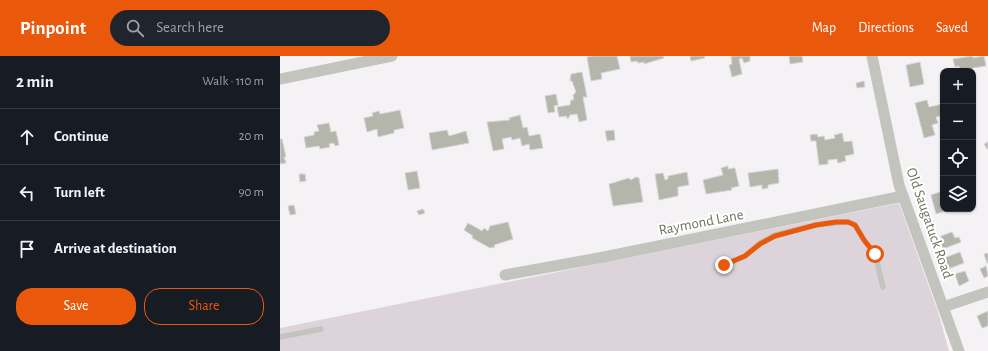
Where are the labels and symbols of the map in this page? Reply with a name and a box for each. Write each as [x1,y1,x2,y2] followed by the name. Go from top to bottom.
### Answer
[904,166,956,281] street label: Old Saugatuck Road
[657,207,745,238] street label: Raymond Lane
[866,245,884,263] route start
[715,256,733,274] route end

